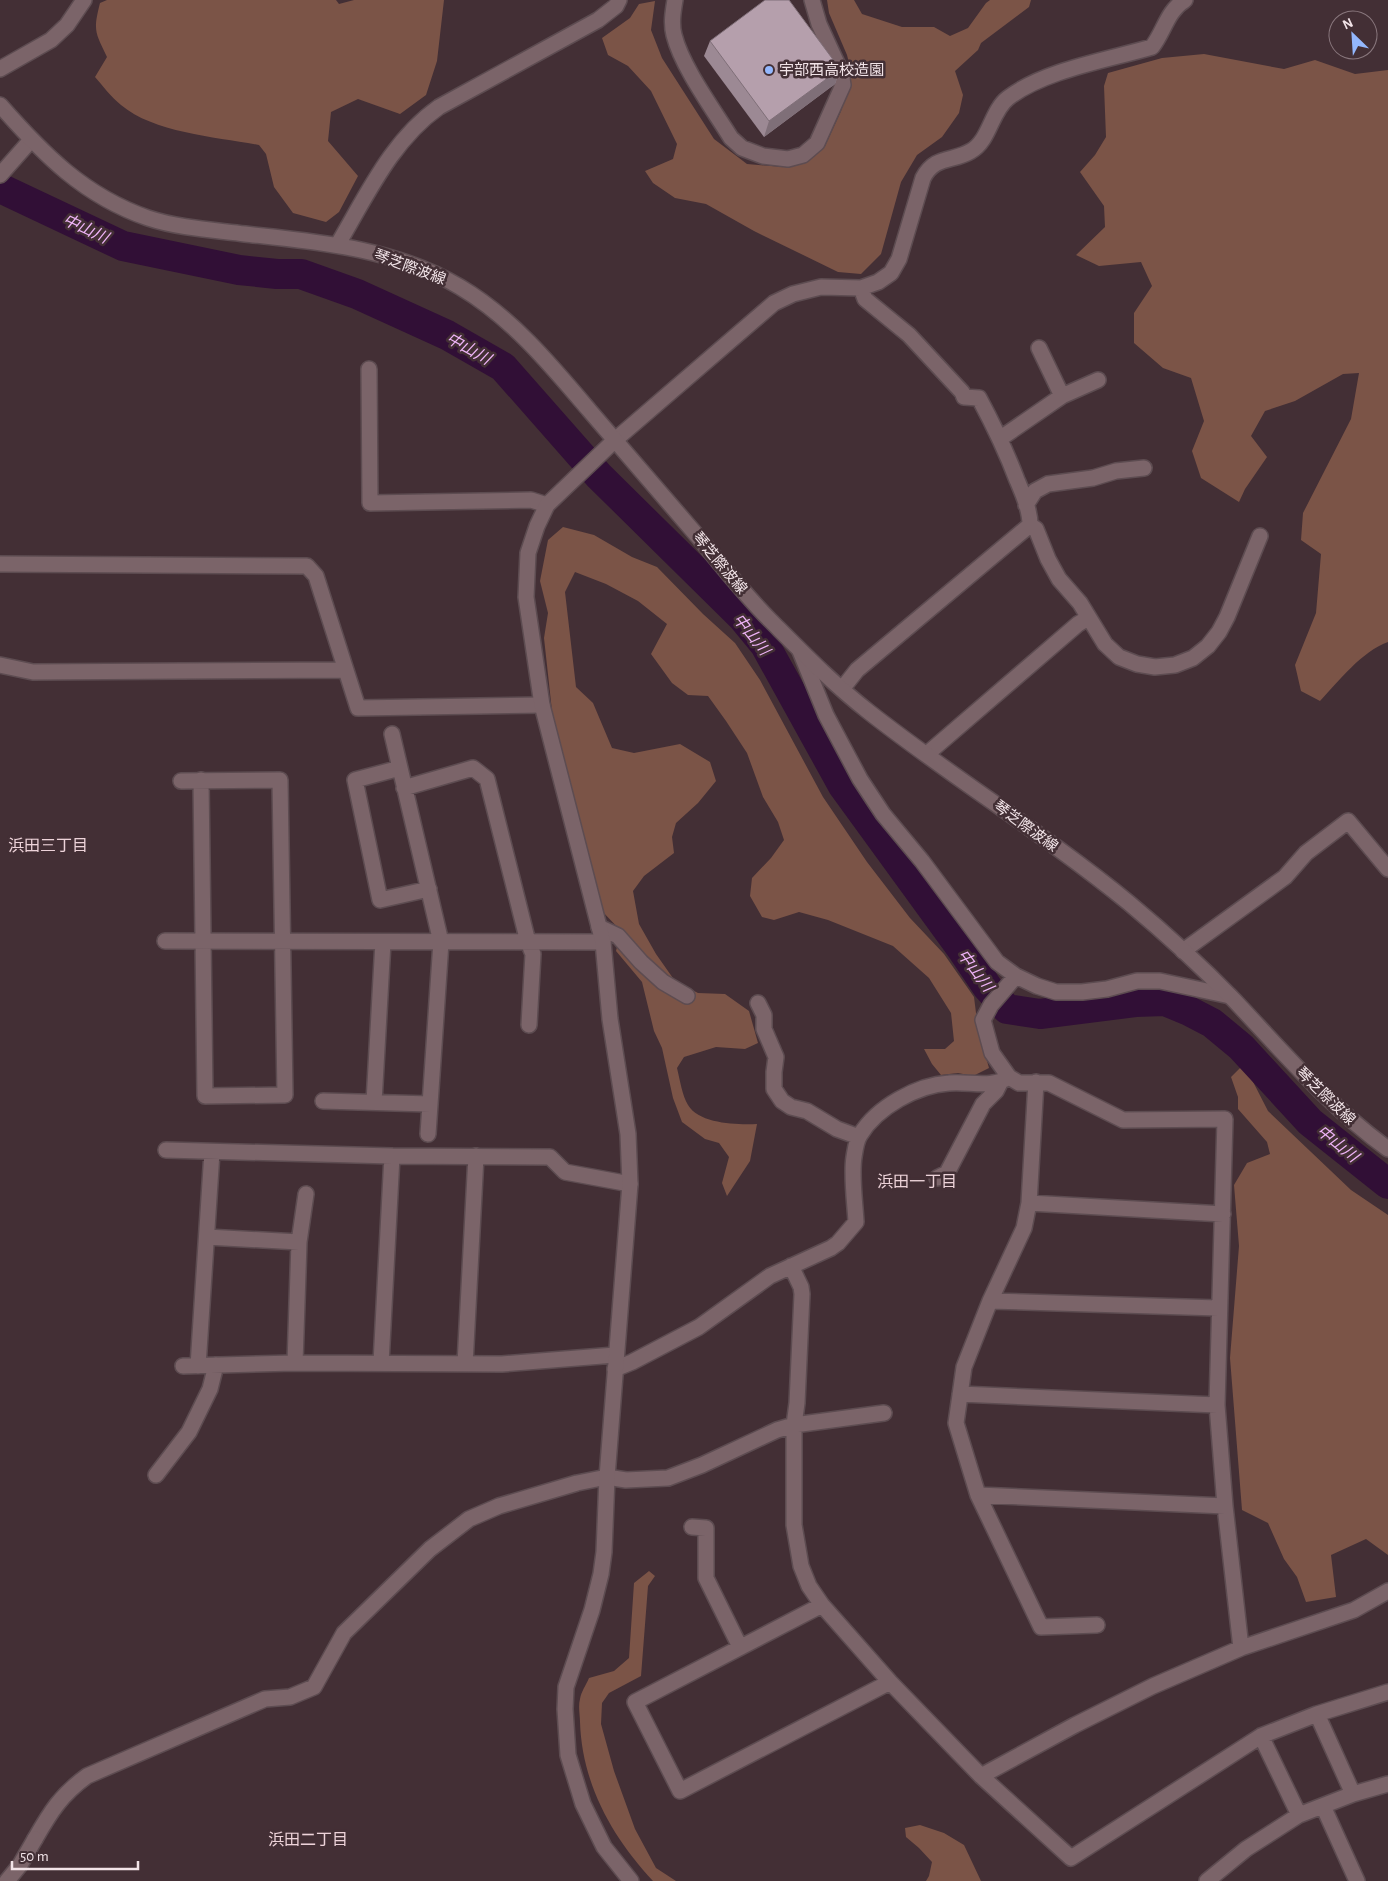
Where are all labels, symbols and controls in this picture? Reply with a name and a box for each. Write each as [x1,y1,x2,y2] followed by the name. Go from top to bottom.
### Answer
[1328,10,1378,60] north arrow
[1341,16,1355,33] text: N
[779,62,884,78] place label: 宇部西高校造園
[763,64,775,76] marker: 宇部西高校造園
[60,211,113,247] water label: 中山川
[372,247,448,287] street label: 琴芝際波線
[444,329,496,368] water label: 中山川
[690,529,750,597] street label: 琴芝際波線
[730,610,775,660] water label: 中山川
[991,797,1061,855] street label: 琴芝際波線
[8,837,88,854] district label: 浜田三丁目
[954,946,998,996] water label: 中山川
[1293,1064,1359,1128] street label: 琴芝際波線
[1314,1122,1363,1166] water label: 中山川
[877,1173,957,1190] district label: 浜田一丁目
[268,1831,348,1848] district label: 浜田二丁目
[12,1838,139,1870] scale bar
[20,1849,49,1864] text: 50 m

